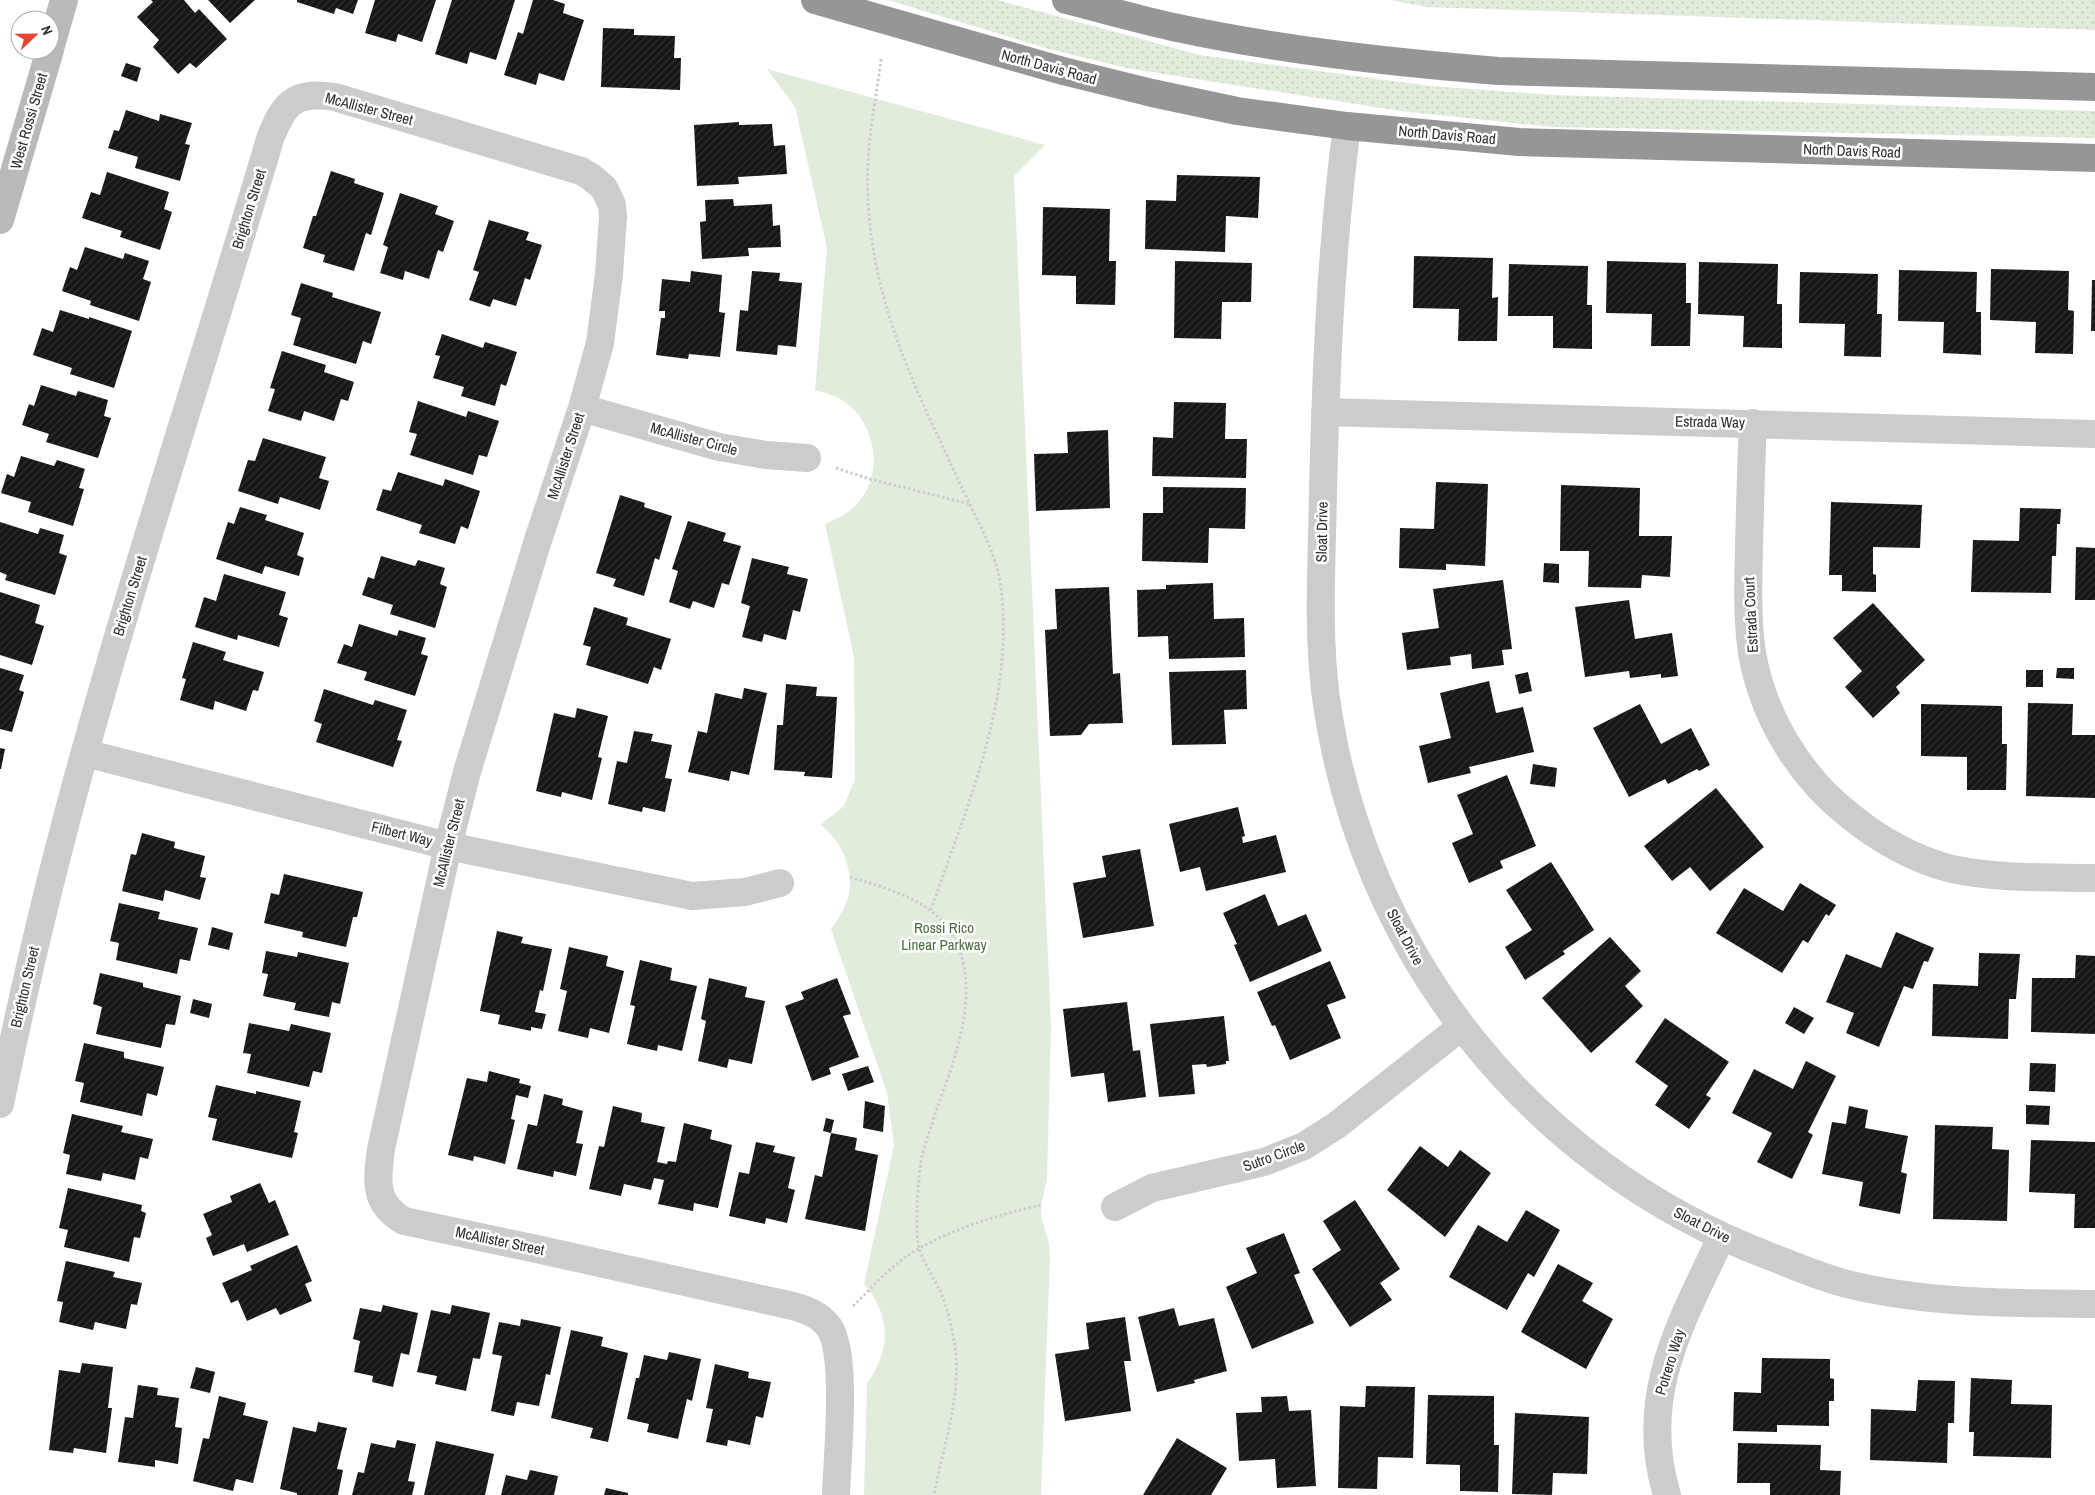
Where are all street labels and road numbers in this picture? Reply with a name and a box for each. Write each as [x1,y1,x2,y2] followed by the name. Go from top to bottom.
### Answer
[999,44,1099,89] street label: North Davis Road
[5,70,52,171] street label: West Rossi Street
[323,87,416,130] street label: McAllister Street
[1397,120,1497,149] street label: North Davis Road
[1803,138,1901,163] street label: North Davis Road
[226,166,271,251] street label: Brighton Street
[542,409,590,502] street label: McAllister Street
[1675,410,1746,433] street label: Estrada Way
[648,417,740,460] street label: McAllister Circle
[1310,501,1333,563] street label: Sloat Drive
[107,553,152,638] street label: Brighton Street
[1738,576,1763,653] street label: Estrada Court
[427,796,470,889] street label: McAllister Street
[369,816,436,851] street label: Filbert Way
[1382,905,1429,969] street label: Sloat Drive
[5,944,44,1030] street label: Brighton Street
[1240,1135,1308,1177] street label: Sutro Circle
[1670,1201,1734,1248] street label: Sloat Drive
[454,1221,547,1260] street label: McAllister Street
[1650,1326,1690,1397] street label: Potrero Way

